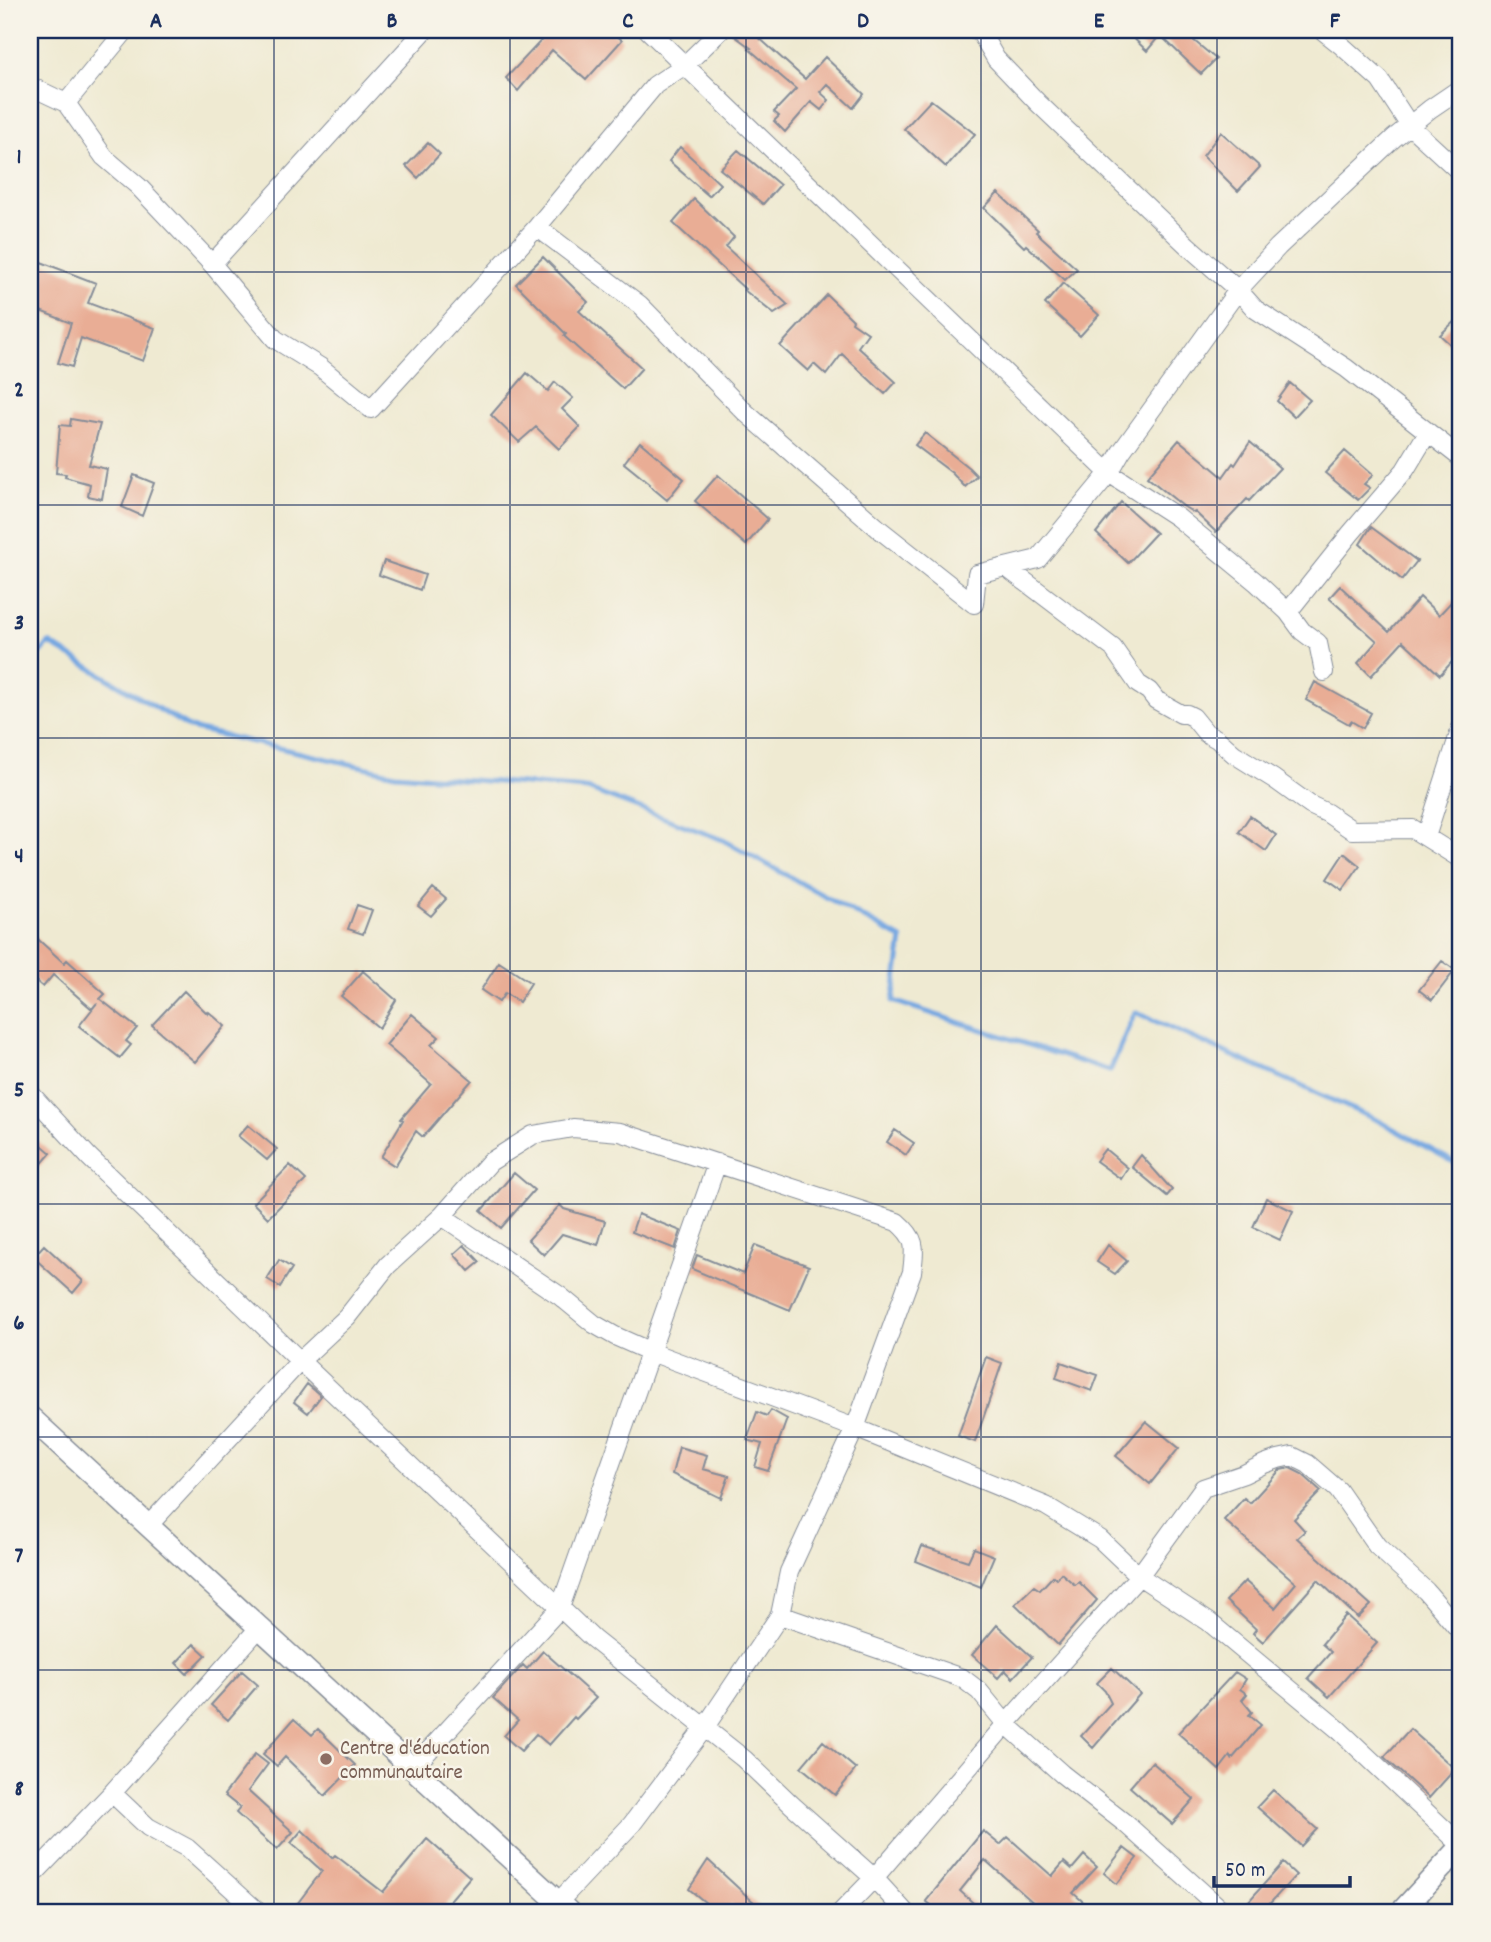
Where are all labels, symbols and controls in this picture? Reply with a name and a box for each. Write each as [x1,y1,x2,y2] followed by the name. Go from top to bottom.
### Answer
[150,6,162,39] text: A
[387,6,398,39] text: B
[622,6,634,39] text: C
[857,6,869,39] text: D
[1094,6,1105,39] text: E
[1330,6,1341,39] text: F
[16,142,22,175] text: 1
[14,375,24,408] text: 2
[14,608,24,641] text: 3
[14,841,24,874] text: 4
[14,1075,24,1108] text: 5
[13,1308,25,1341] text: 6
[15,1541,24,1574] text: 7
[340,1735,490,1789] place label: Centre d'éducation communautaire
[318,1751,334,1767] marker: Centre d'éducation communautaire
[14,1774,24,1807] text: 8
[1214,1844,1351,1888] scale bar
[1225,1857,1265,1887] text: 50 m

